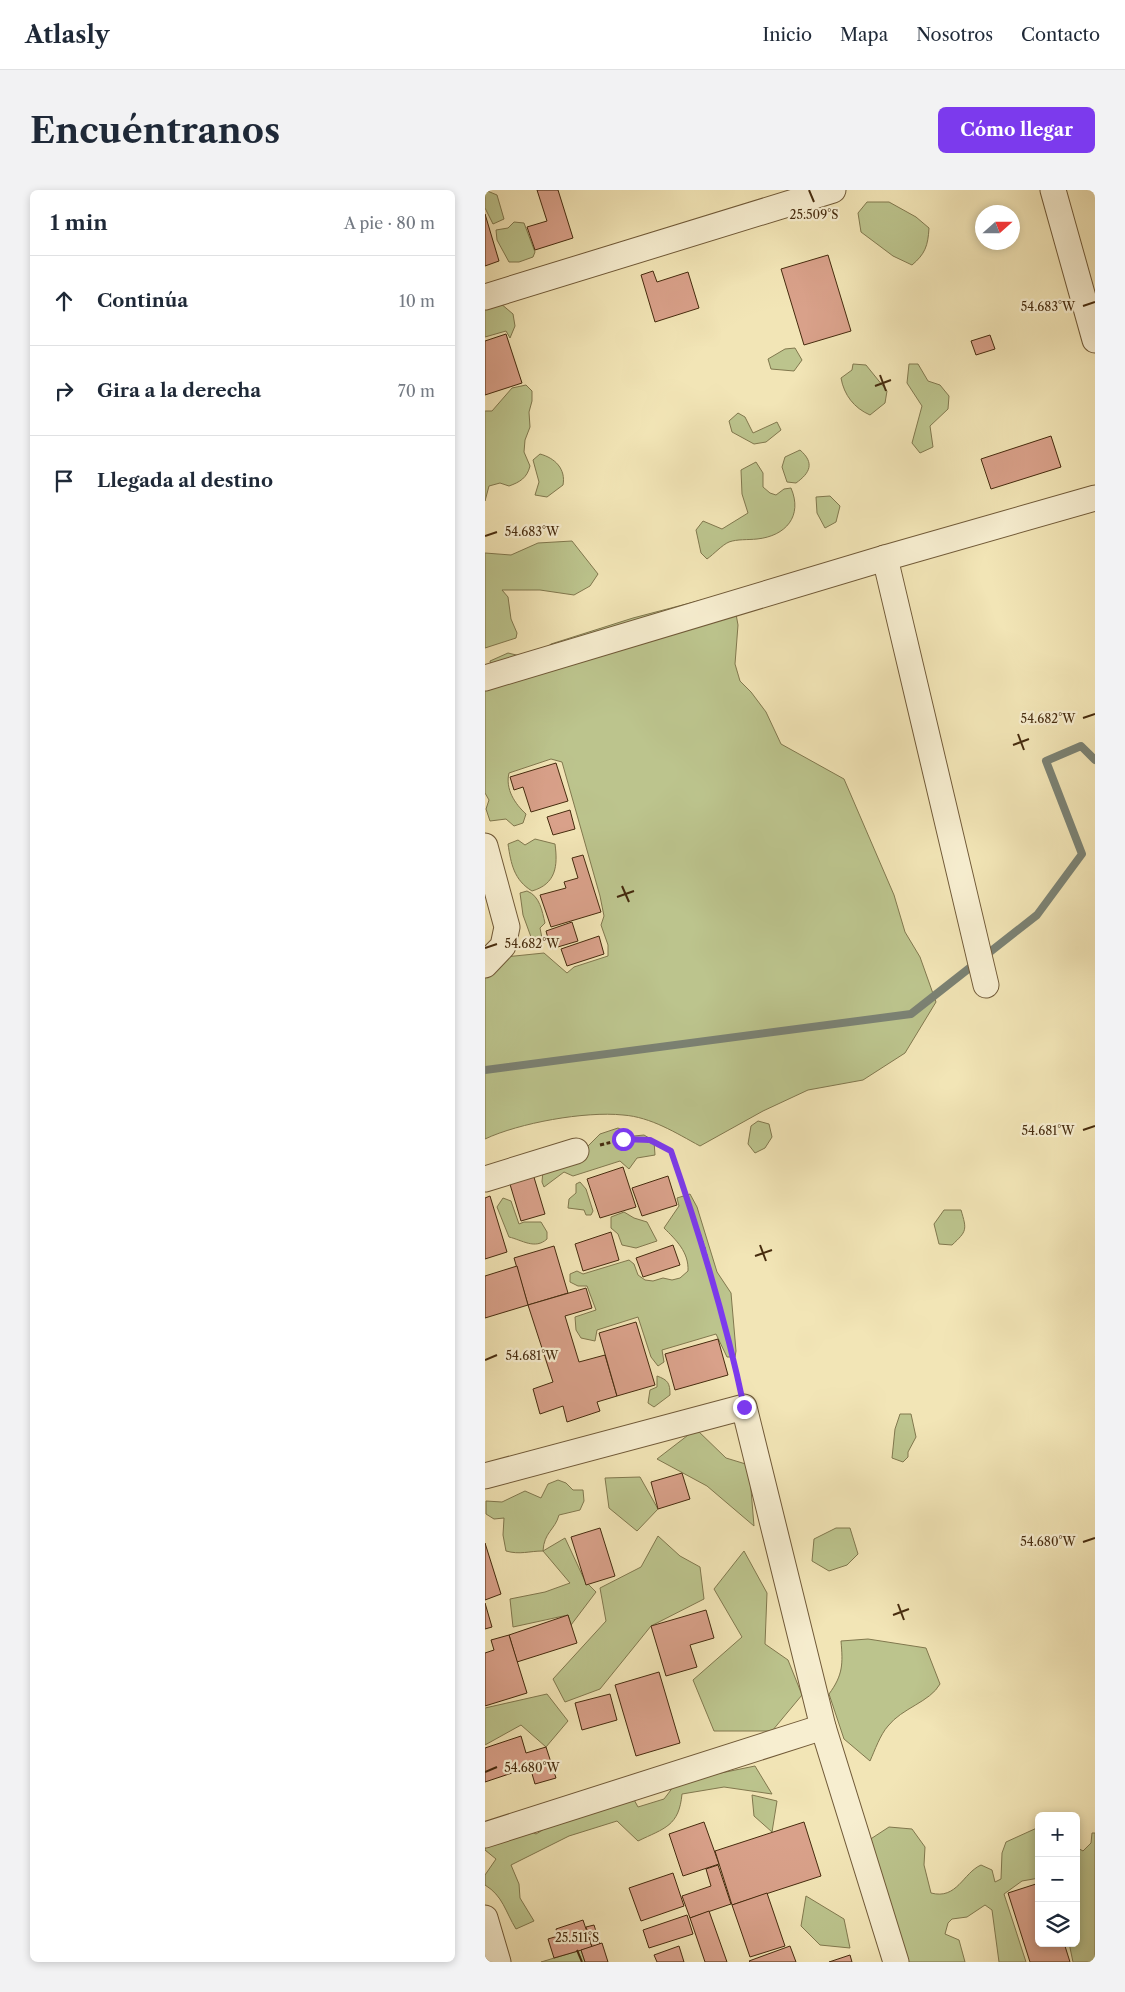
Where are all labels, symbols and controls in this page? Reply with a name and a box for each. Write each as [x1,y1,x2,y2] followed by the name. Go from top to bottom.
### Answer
[25,20,109,49] text: Atlasly
[763,24,812,46] text: Inicio
[840,24,888,46] text: Mapa
[916,24,993,46] text: Nosotros
[1021,24,1100,46] text: Contacto
[938,107,1095,153] button: Cómo llegar
[30,109,280,152] text: Encuéntranos
[975,205,1020,250] north arrow
[790,207,838,222] text: 25.509°S
[50,210,108,235] text: 1 min
[344,213,435,233] text: A pie · 80 m
[50,287,78,315] icon: ahead
[97,289,188,312] text: Continúa
[399,291,435,311] text: 10 m
[1021,299,1076,314] text: 54.683°W
[50,377,78,405] icon: right
[97,379,261,402] text: Gira a la derecha
[398,381,435,401] text: 70 m
[50,467,78,495] icon: arrive
[97,469,273,492] text: Llegada al destino
[505,524,560,539] text: 54.683°W
[1021,711,1076,726] text: 54.682°W
[505,936,560,951] text: 54.682°W
[1022,1123,1075,1138] text: 54.681°W
[612,1128,635,1151] route start
[506,1348,559,1363] text: 54.681°W
[733,1396,756,1419] route end
[1020,1534,1077,1549] text: 54.680°W
[504,1760,561,1775] text: 54.680°W
[1035,1812,1080,1947] map controls
[1035,1812,1080,1857] button: +
[1035,1857,1080,1902] button: −
[1035,1902,1080,1947] button: layers
[555,1930,599,1945] text: 25.511°S

